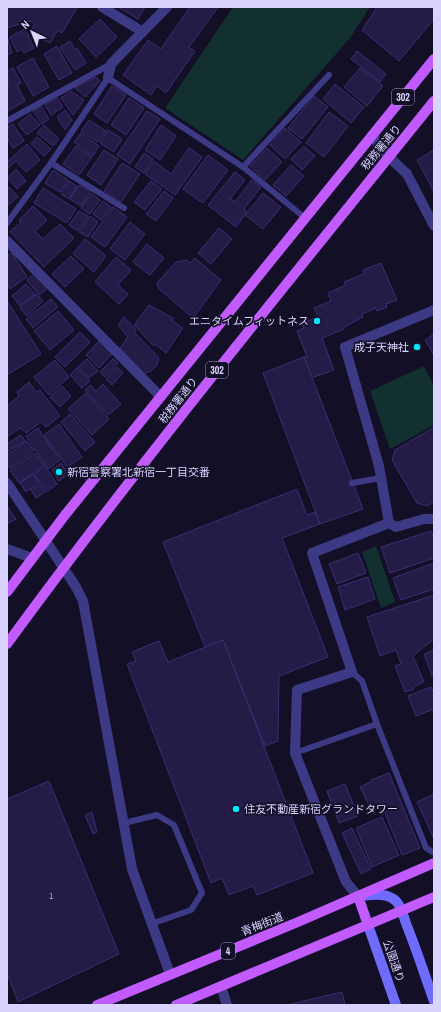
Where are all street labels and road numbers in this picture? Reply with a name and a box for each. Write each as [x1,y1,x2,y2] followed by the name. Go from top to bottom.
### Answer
[392,89,414,105] road number: 302
[358,121,404,173] street label: 税務署通り
[206,362,228,378] road number: 302
[156,374,200,426] street label: 税務署通り
[239,909,285,939] street label: 青梅街道
[380,938,408,984] street label: 公園通り
[221,943,235,959] road number: 4

